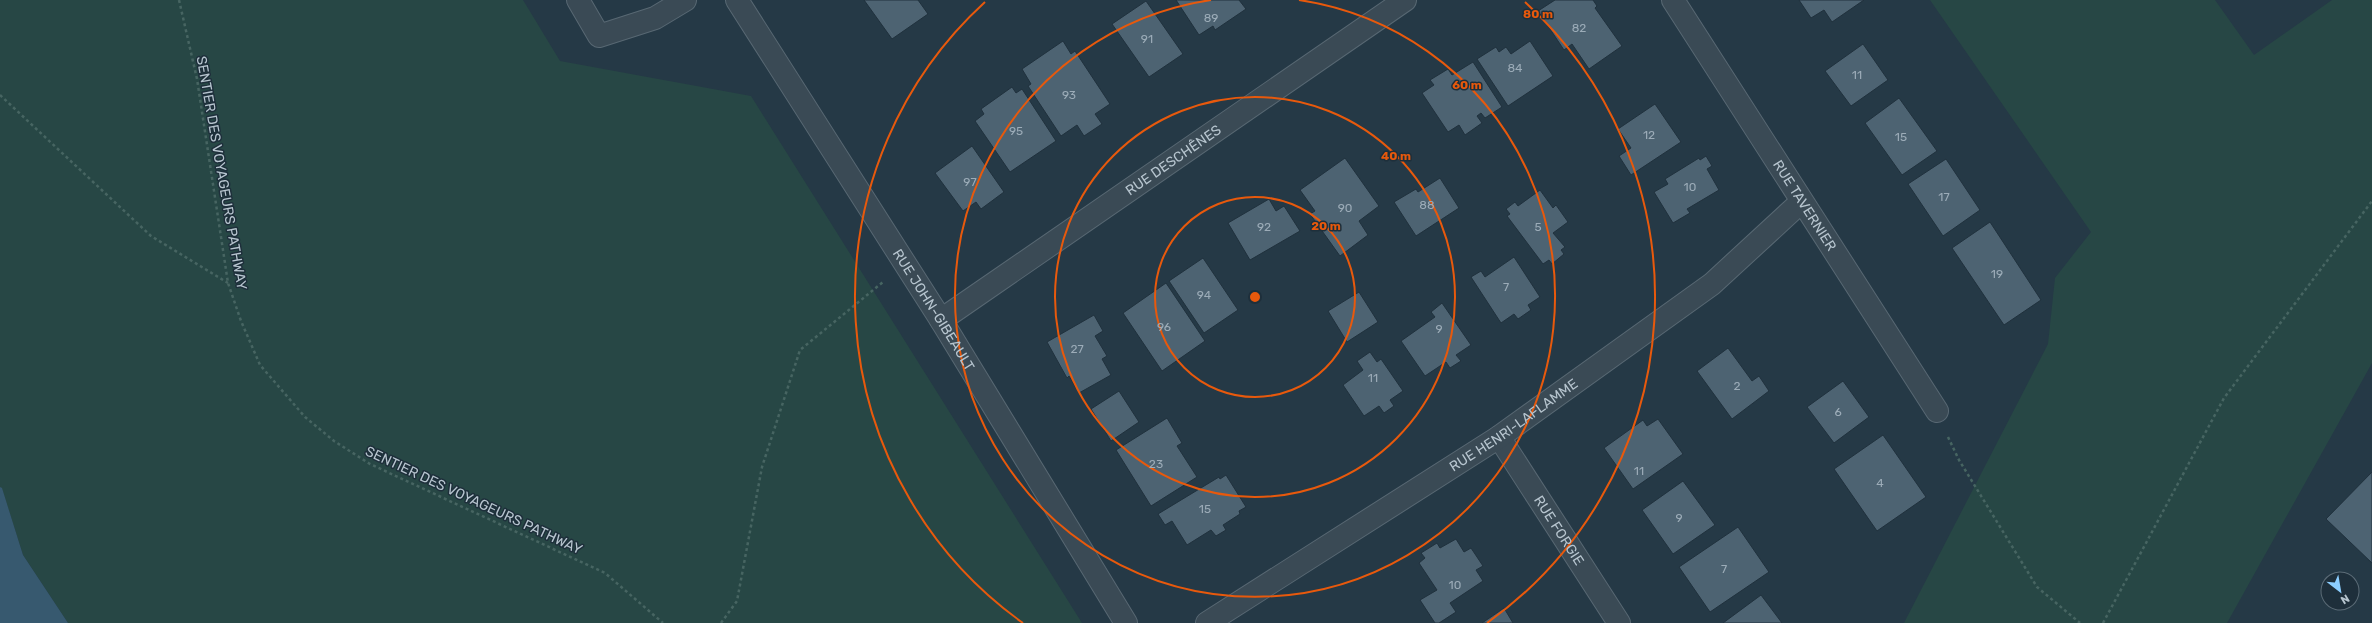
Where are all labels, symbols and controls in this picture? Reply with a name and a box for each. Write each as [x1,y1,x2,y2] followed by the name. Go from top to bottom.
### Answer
[1523,7,1553,21] text: 80 m
[1204,11,1218,25] house number: 89
[1572,21,1586,35] house number: 82
[1141,32,1153,46] house number: 91
[193,55,250,291] street label: SENTIER DES VOYAGEURS PATHWAY
[1507,61,1523,75] house number: 84
[1852,68,1862,82] house number: 11
[1452,78,1482,92] text: 60 m
[1062,88,1076,102] house number: 93
[1122,121,1225,199] street label: RUE DESCHÊNES
[1009,124,1023,138] house number: 95
[1643,128,1655,142] house number: 12
[1895,130,1907,144] house number: 15
[1381,149,1411,163] text: 40 m
[1769,157,1840,254] street label: RUE TAVERNIER
[963,175,977,189] house number: 97
[1684,180,1696,194] house number: 10
[1938,190,1950,204] house number: 17
[1419,198,1435,212] house number: 88
[1338,201,1352,215] house number: 90
[1311,219,1341,233] text: 20 m
[1257,220,1271,234] house number: 92
[1534,220,1542,234] house number: 5
[889,246,978,374] street label: RUE JOHN-GIBEAULT
[1991,267,2003,281] house number: 19
[1503,280,1509,294] house number: 7
[1197,288,1212,302] house number: 94
[1248,290,1262,304] centre of rings
[1157,320,1171,334] house number: 96
[1435,322,1443,336] house number: 9
[1070,342,1084,356] house number: 27
[1368,371,1378,385] house number: 11
[1446,375,1581,475] street label: RUE HENRI-LAFLAMME
[1733,379,1741,393] house number: 2
[1834,405,1842,419] house number: 6
[363,443,585,558] street label: SENTIER DES VOYAGEURS PATHWAY
[1149,457,1163,471] house number: 23
[1634,464,1644,478] house number: 11
[1876,476,1884,490] house number: 4
[1530,493,1587,569] street label: RUE FORGIE
[1199,502,1211,516] house number: 15
[1675,511,1683,525] house number: 9
[1721,562,1727,576] house number: 7
[2320,571,2360,611] north arrow
[1449,578,1461,592] house number: 10
[2338,592,2352,607] text: N

